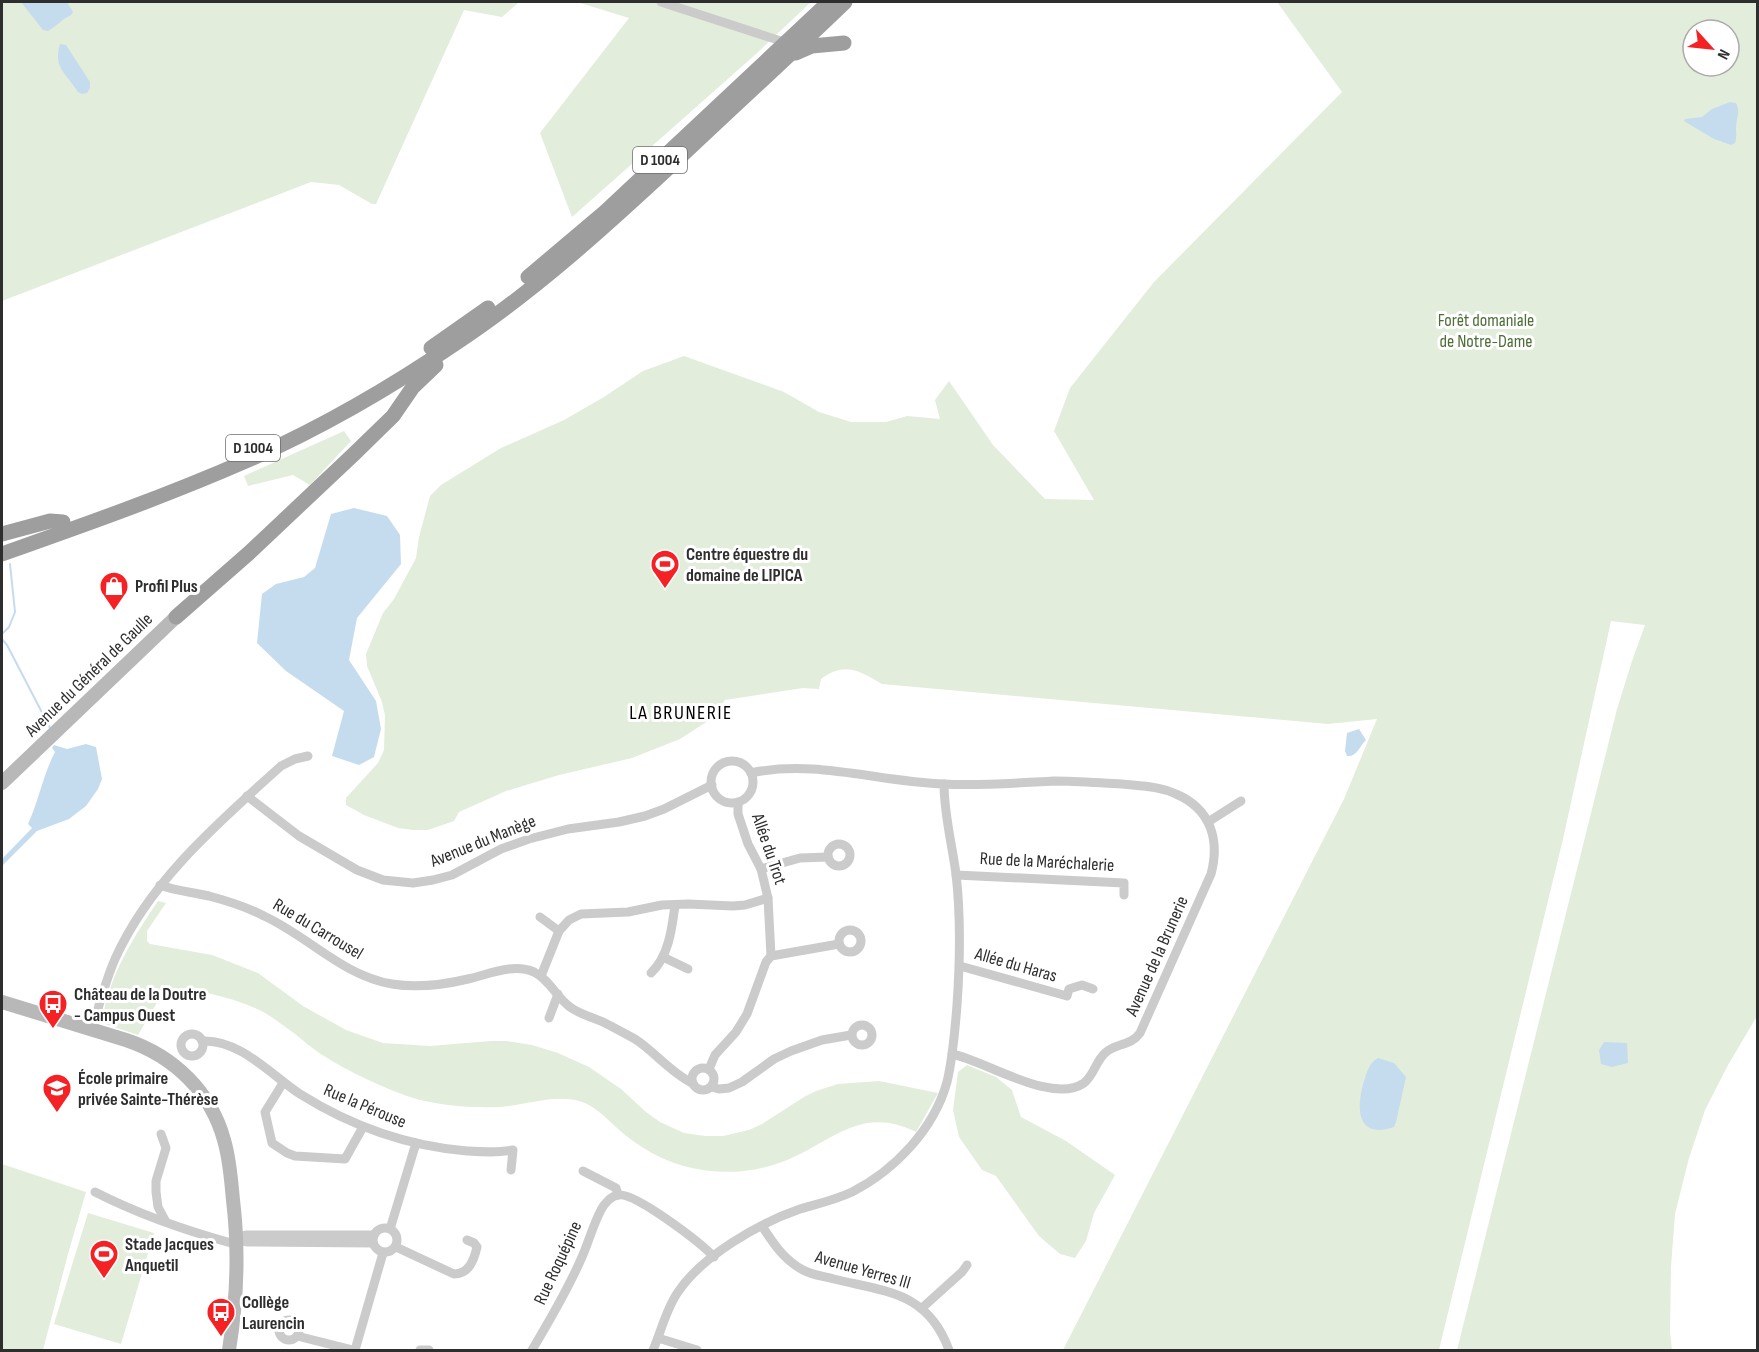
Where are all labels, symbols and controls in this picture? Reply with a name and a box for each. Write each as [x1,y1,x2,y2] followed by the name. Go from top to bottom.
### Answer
[1681,18,1741,78] north arrow
[1713,46,1733,62] text: N
[633,147,687,173] road number: D 1004
[1438,310,1534,352] park label: Forêt domaniale de Notre-Dame
[226,435,280,461] road number: D 1004
[686,544,808,586] place label: Centre équestre du domaine de LIPICA
[649,548,681,590] sports icon: Centre équestre du domaine de LIPICA
[98,570,130,612] shop icon: Profil Plus
[135,576,198,597] place label: Profil Plus
[20,609,157,742] street label: Avenue du Général de Gaulle
[629,701,733,725] district label: LA BRUNERIE
[426,810,539,872] street label: Avenue du Manège
[747,810,791,888] street label: Allée du Trot
[979,848,1115,876] street label: Rue de la Maréchalerie
[1121,893,1193,1020] street label: Avenue de la Brunerie
[269,894,367,964] street label: Rue du Carrousel
[972,943,1059,987] street label: Allée du Haras
[74,984,206,1026] place label: Château de la Doutre - Campus Ouest
[37,988,69,1030] bus stop icon: Château de la Doutre - Campus Ouest
[78,1068,218,1110] place label: École primaire privée Sainte-Thérèse
[41,1072,73,1114] school or university icon: École primaire privée Sainte-Thérèse
[321,1079,409,1133] street label: Rue la Pérouse
[530,1218,586,1308] street label: Rue Roquépine
[124,1234,214,1276] place label: Stade Jacques Anquetil
[88,1238,120,1280] sports icon: Stade Jacques Anquetil
[812,1246,913,1294] street label: Avenue Yerres III
[242,1292,305,1334] place label: Collège Laurencin
[205,1296,237,1338] bus stop icon: Collège Laurencin

